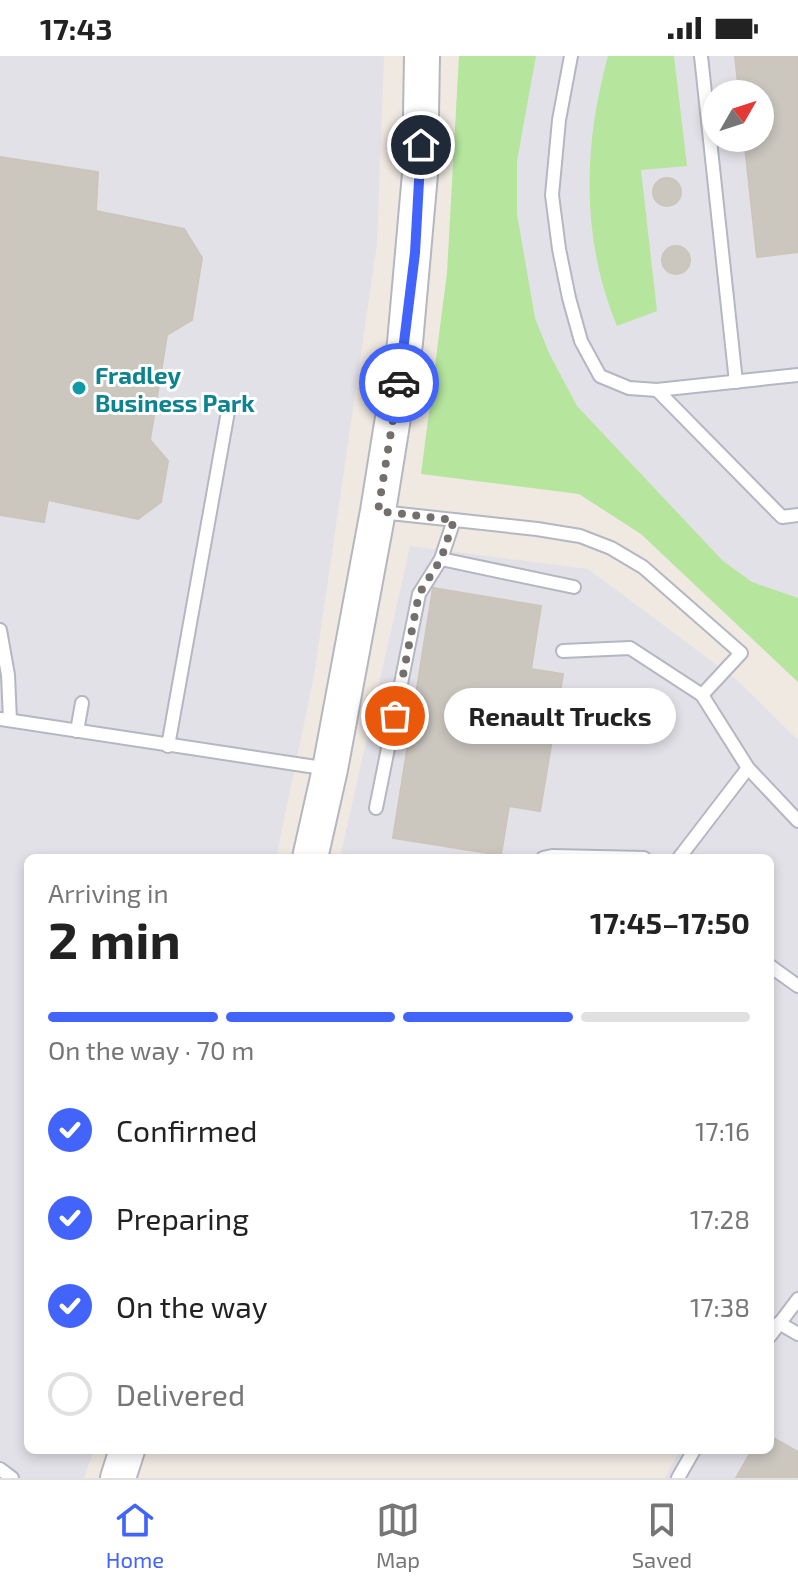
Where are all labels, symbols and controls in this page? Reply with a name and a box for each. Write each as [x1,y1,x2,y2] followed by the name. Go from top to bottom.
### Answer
[40,10,113,46] text: 17:43
[702,80,774,152] north arrow
[702,80,774,152] map controls
[387,111,455,179] pin
[399,123,443,167] icon: home
[359,343,439,423] courier
[95,360,255,417] place label: Fradley Business Park
[377,361,421,405] icon: car
[70,379,88,397] marker: Fradley Business Park
[361,682,429,750] pin
[443,688,675,744] callout: Renault Trucks
[373,694,417,738] icon: bag
[469,700,651,731] text: Renault Trucks
[48,877,169,908] text: Arriving in
[590,904,750,940] text: 17:45–17:50
[48,907,181,969] text: 2 min
[48,1034,254,1065] text: On the way · 70 m
[48,1108,92,1152] icon: check
[116,1112,257,1148] text: Confirmed
[695,1115,750,1146] text: 17:16
[48,1196,92,1240] icon: check
[116,1200,249,1236] text: Preparing
[690,1203,750,1234] text: 17:28
[48,1284,92,1328] icon: check
[116,1288,268,1324] text: On the way
[690,1291,750,1322] text: 17:38
[116,1376,245,1412] text: Delivered
[106,1498,164,1572] tab: Home
[376,1498,420,1572] tab: Map
[632,1498,692,1572] tab: Saved

